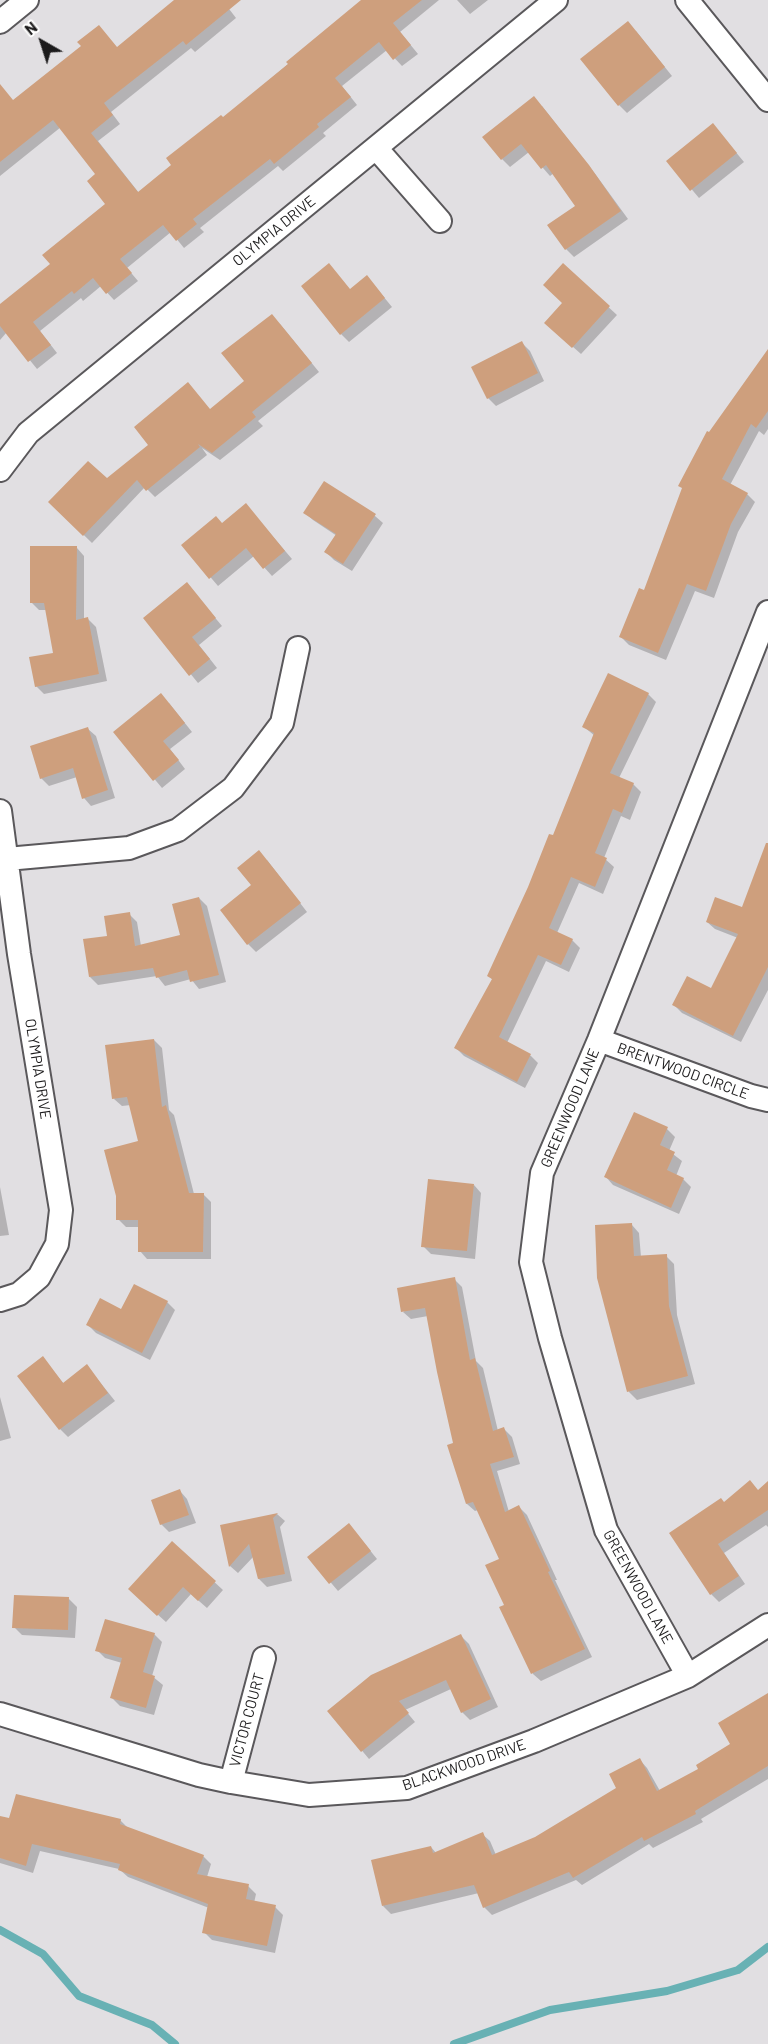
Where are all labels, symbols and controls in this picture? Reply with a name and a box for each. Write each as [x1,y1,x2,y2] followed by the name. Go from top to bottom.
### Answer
[12,12,72,72] north arrow
[20,17,40,38] text: N
[229,192,319,270] street label: OLYMPIA DRIVE
[21,1017,55,1121] street label: OLYMPIA DRIVE
[615,1039,751,1103] street label: BRENTWOOD CIRCLE
[537,1046,603,1170] street label: GREENWOOD LANE
[599,1527,677,1647] street label: GREENWOOD LANE
[226,1671,268,1769] street label: VICTOR COURT
[400,1735,528,1795] street label: BLACKWOOD DRIVE

